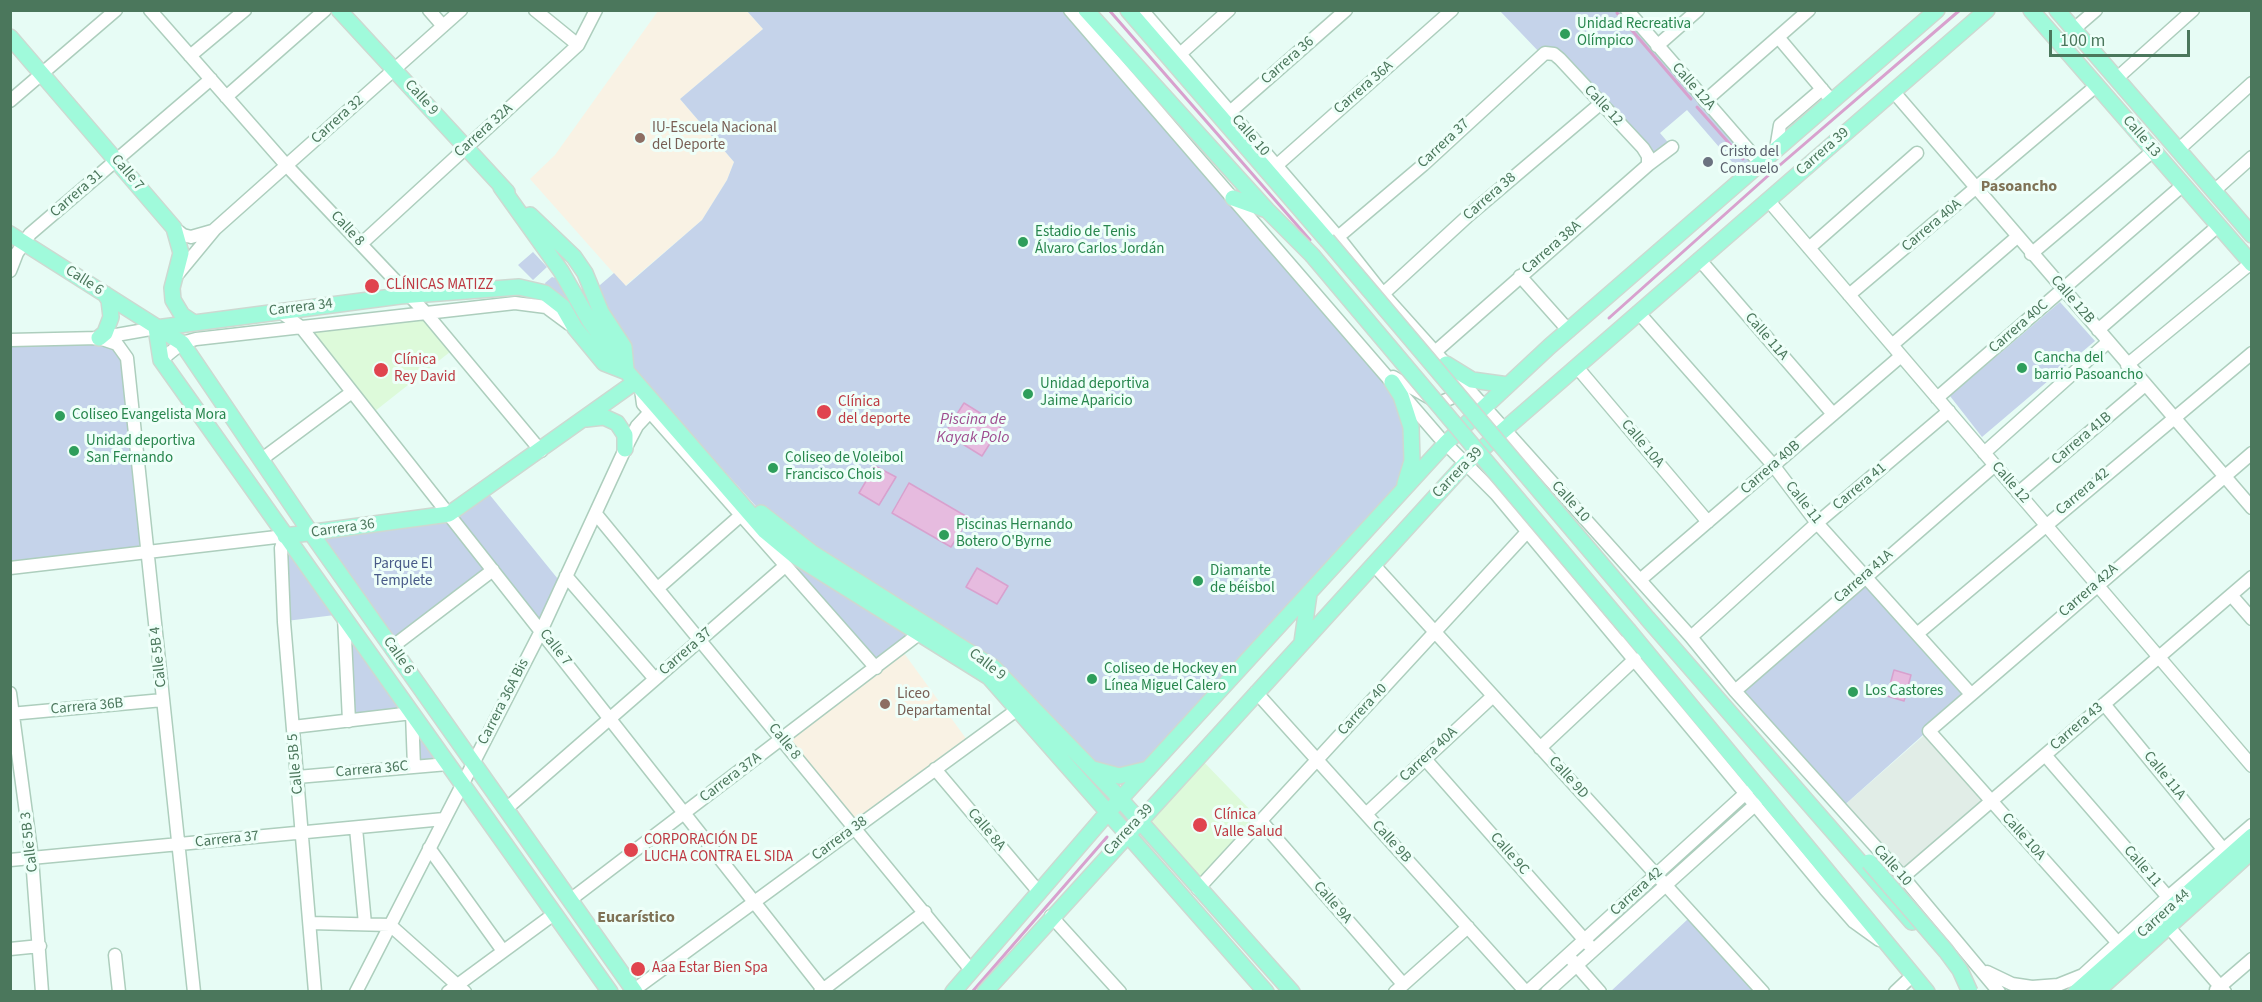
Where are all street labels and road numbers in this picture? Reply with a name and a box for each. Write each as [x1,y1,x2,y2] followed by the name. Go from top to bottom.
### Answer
[1258,33,1318,89] street label: Carrera 36
[1331,57,1397,119] street label: Carrera 36A
[1667,59,1719,115] street label: Calle 12A
[400,76,442,120] street label: Calle 9
[1580,82,1626,130] street label: Calle 12
[308,92,368,148] street label: Carrera 32
[451,100,517,162] street label: Carrera 32A
[1227,112,1273,160] street label: Calle 10
[2118,113,2164,161] street label: Calle 13
[1414,116,1474,172] street label: Carrera 37
[1793,124,1853,180] street label: Carrera 39
[107,151,147,195] street label: Calle 7
[47,166,107,222] street label: Carrera 31
[1460,169,1520,225] street label: Carrera 38
[1899,196,1965,256] street label: Carrera 40A
[326,208,368,250] street label: Calle 8
[1519,217,1585,279] street label: Carrera 38A
[62,262,106,300] street label: Calle 6
[2046,272,2098,328] street label: Calle 12B
[268,295,334,321] street label: Carrera 34
[1986,296,2052,358] street label: Carrera 40C
[1740,309,1792,365] street label: Calle 11A
[2048,409,2116,469] street label: Carrera 41B
[1617,416,1667,472] street label: Calle 10A
[1738,437,1804,499] street label: Carrera 40B
[1429,444,1487,502] street label: Carrera 39
[1830,459,1890,515] street label: Carrera 41
[1987,459,2033,507] street label: Calle 12
[2053,464,2113,520] street label: Carrera 42
[1547,478,1593,526] street label: Calle 10
[1781,478,1825,528] street label: Calle 11
[310,516,376,542] street label: Carrera 36
[1831,546,1897,608] street label: Carrera 41A
[2056,560,2122,622] street label: Carrera 42A
[656,624,716,680] street label: Carrera 37
[147,626,171,688] street label: Calle 5B 4
[535,626,575,670] street label: Calle 7
[379,634,417,678] street label: Calle 6
[965,645,1009,685] street label: Calle 9
[475,656,533,748] street label: Carrera 36A Bis
[1335,680,1391,740] street label: Carrera 40
[50,695,124,719] street label: Carrera 36B
[2047,699,2107,755] street label: Carrera 43
[764,720,804,764] street label: Calle 8
[1396,724,1462,786] street label: Carrera 40A
[284,733,308,795] street label: Calle 5B 5
[2139,748,2189,804] street label: Calle 11A
[697,749,765,807] street label: Carrera 37A
[1544,753,1592,803] street label: Calle 9D
[335,758,409,782] street label: Carrera 36C
[1101,800,1157,860] street label: Carrera 39
[963,805,1009,855] street label: Calle 8A
[1997,810,2049,864] street label: Calle 10A
[17,811,43,873] street label: Calle 5B 3
[809,813,871,865] street label: Carrera 38
[1367,817,1415,867] street label: Calle 9B
[194,828,260,852] street label: Carrera 37
[1486,829,1532,879] street label: Calle 9C
[1869,842,1915,890] street label: Calle 10
[2119,843,2165,891] street label: Calle 11
[1607,864,1667,920] street label: Carrera 42
[1309,878,1355,928] street label: Calle 9A
[2134,886,2194,942] street label: Carrera 44

